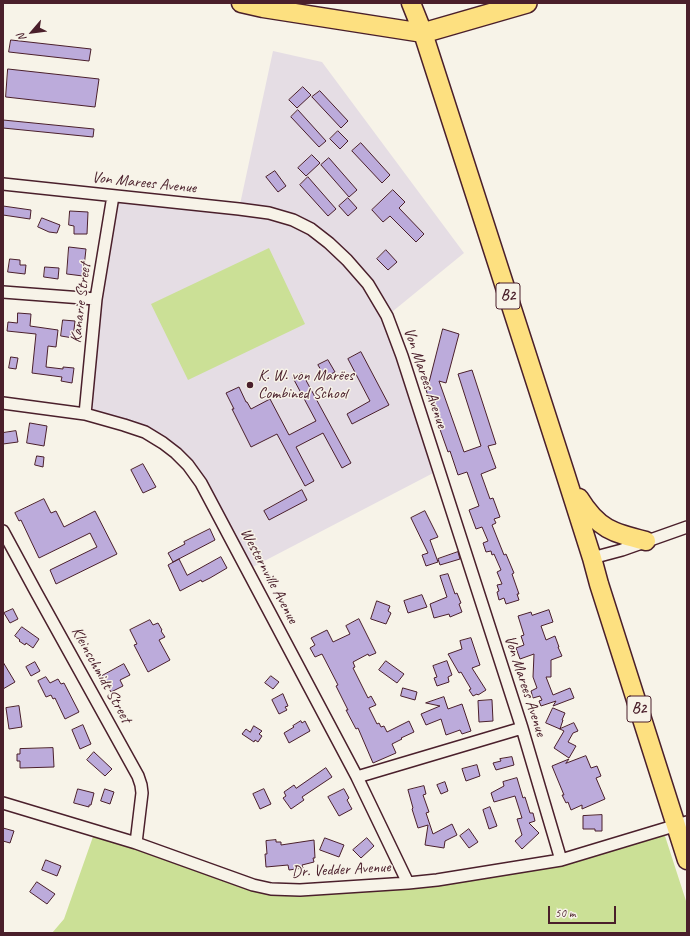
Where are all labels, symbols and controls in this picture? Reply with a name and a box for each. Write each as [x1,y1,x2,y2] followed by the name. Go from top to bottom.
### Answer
[12,12,52,52] north arrow
[14,31,29,44] text: N
[91,168,197,198] street label: Von Marees Avenue
[67,262,95,344] street label: Kanarie Street
[496,283,520,309] road number: B2
[399,325,451,431] street label: Von Marees Avenue
[258,366,354,404] place label: K. W. von Marëes Combined School
[245,380,255,390] marker: K. W. von Marëes Combined School
[236,525,302,627] street label: Westernville Avenue
[67,624,135,726] street label: Kleinschmidt Street
[500,633,550,739] street label: Von Marees Avenue
[627,696,651,722] road number: B2
[291,858,391,882] street label: Dr. Vedder Avenue
[550,898,618,924] scale bar
[555,905,575,921] text: 50 m

